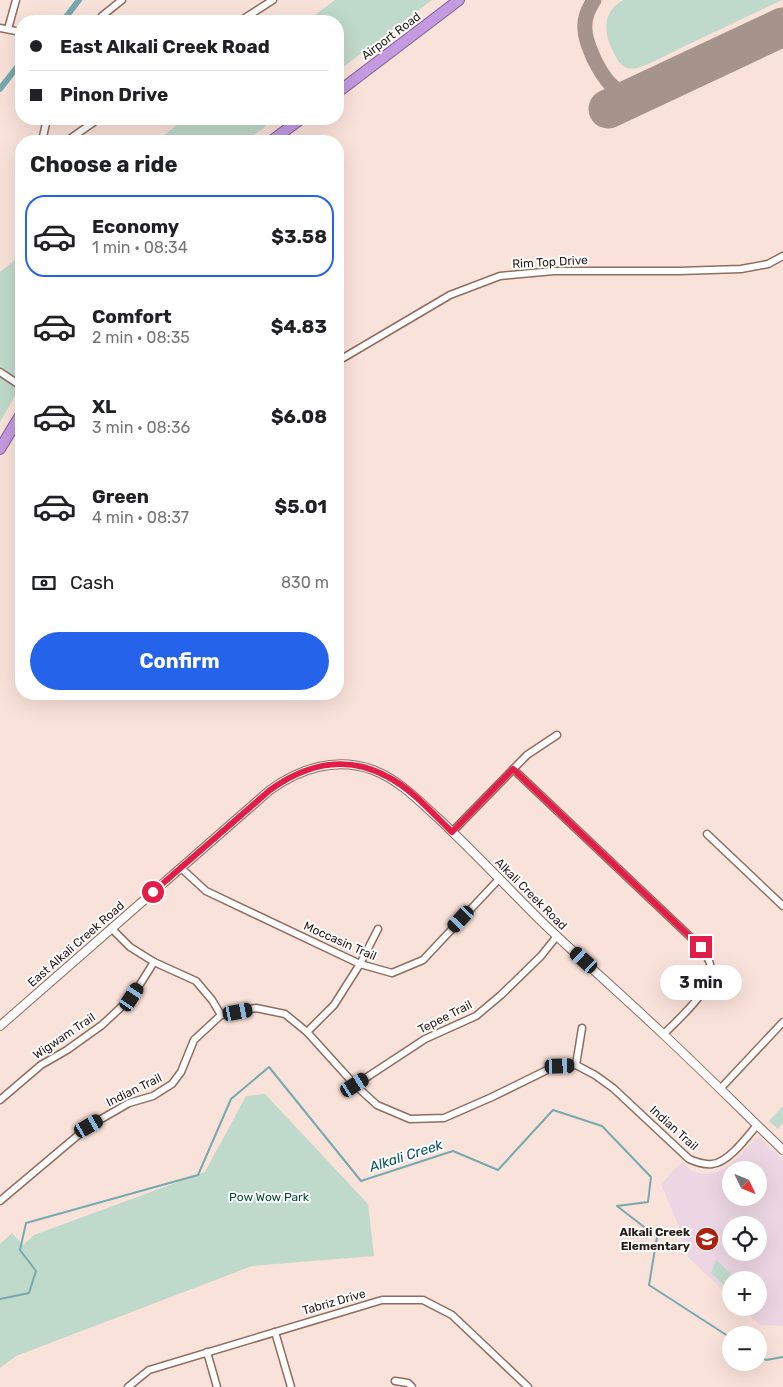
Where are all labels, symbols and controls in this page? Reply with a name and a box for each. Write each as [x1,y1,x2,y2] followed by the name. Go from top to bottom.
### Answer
[359,9,423,63] street label: Airport Road
[60,35,270,58] text: East Alkali Creek Road
[60,83,168,106] text: Pinon Drive
[30,151,177,178] text: Choose a ride
[32,214,77,259] icon: car
[92,215,179,238] text: Economy
[271,225,327,248] text: $3.58
[92,238,188,257] text: 1 min · 08:34
[512,253,588,271] street label: Rim Top Drive
[32,304,77,349] icon: car
[92,305,172,328] text: Comfort
[271,315,327,338] text: $4.83
[92,328,190,347] text: 2 min · 08:35
[32,394,77,439] icon: car
[92,395,116,418] text: XL
[271,405,327,428] text: $6.08
[92,418,190,437] text: 3 min · 08:36
[32,484,77,529] icon: car
[92,485,149,508] text: Green
[274,495,327,518] text: $5.01
[92,508,189,527] text: 4 min · 08:37
[30,569,58,597] icon: cash
[70,571,114,594] text: Cash
[281,573,329,592] text: 830 m
[30,632,329,690] button: Confirm
[492,855,570,933] street label: Alkali Creek Road
[142,881,164,903] route start
[25,898,127,990] street label: East Alkali Creek Road
[445,903,476,935] car
[301,919,379,963] street label: Moccasin Trail
[690,936,712,958] route end
[567,944,600,976] car
[660,964,742,1000] callout: 3 min
[679,973,723,992] text: 3 min
[117,980,146,1014] car
[416,997,474,1037] street label: Tepee Trail
[221,1002,254,1022] car
[30,1010,98,1062] street label: Wigwam Trail
[544,1058,575,1074] car
[104,1071,164,1109] street label: Indian Trail
[338,1071,371,1099] car
[647,1103,701,1153] street label: Indian Trail
[72,1112,105,1140] car
[366,1136,445,1176] water label: Alkali Creek
[722,1161,768,1206] north arrow
[722,1161,767,1371] map controls
[229,1190,310,1204] park label: Pow Wow Park
[722,1216,767,1261] button: locate
[619,1225,690,1253] place label: Alkali Creek Elementary
[694,1226,720,1252] school or university icon: Alkali Creek Elementary
[722,1271,767,1316] button: +
[301,1286,367,1318] street label: Tabriz Drive
[722,1326,767,1371] button: −

